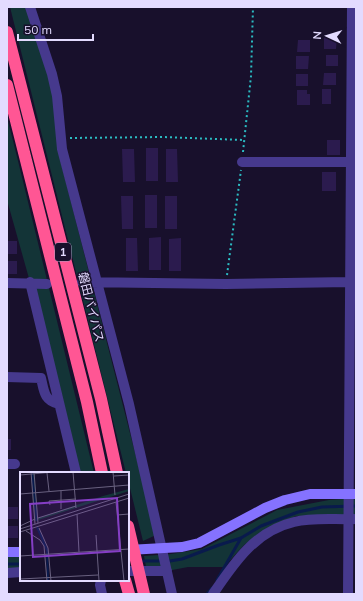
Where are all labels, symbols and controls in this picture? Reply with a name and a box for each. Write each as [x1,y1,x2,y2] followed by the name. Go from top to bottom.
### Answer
[18,16,93,42] scale bar
[307,16,347,56] north arrow
[24,22,52,37] text: 50 m
[310,31,324,40] text: N
[55,243,71,261] road number: 1
[76,270,107,344] street label: 磐田バイパス
[20,472,129,581] inset map

